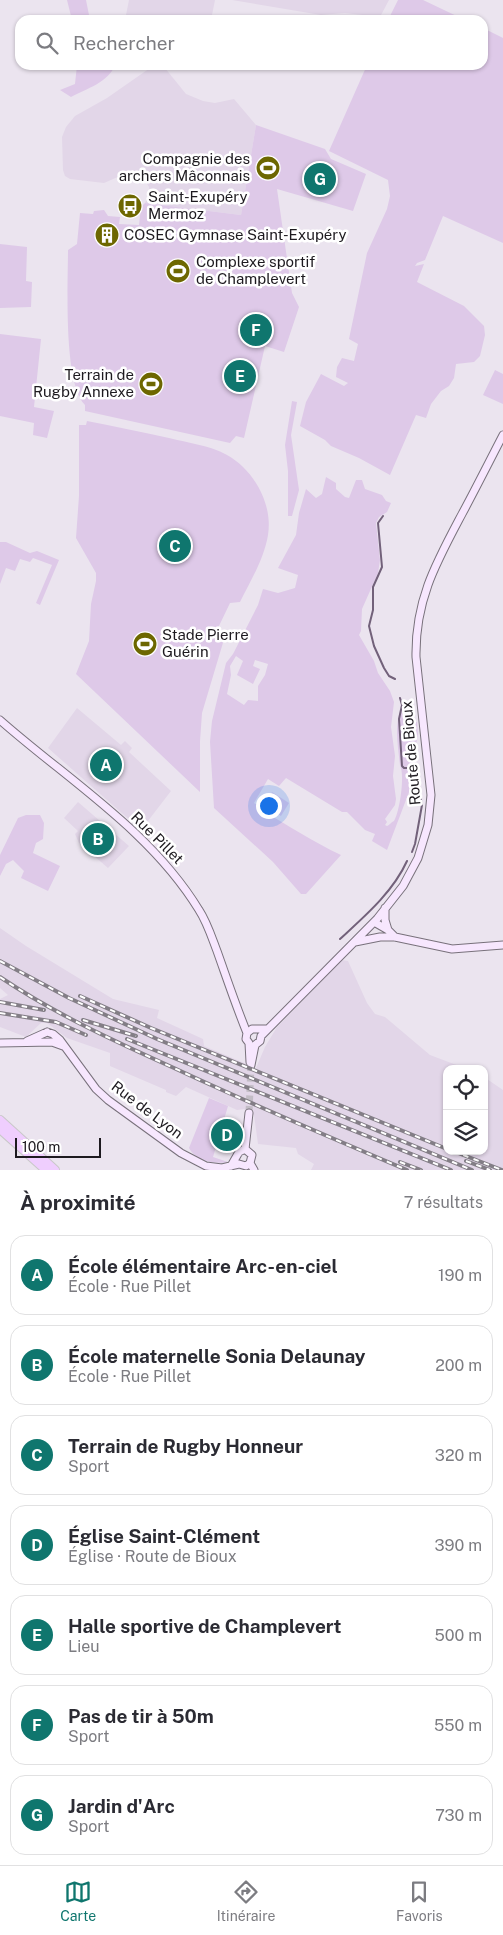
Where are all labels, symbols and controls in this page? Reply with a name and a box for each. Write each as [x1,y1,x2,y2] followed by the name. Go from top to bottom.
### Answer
[15,15,488,70] search box
[33,29,61,57] icon: search
[73,32,175,54] text: Rechercher
[119,150,250,184] place label: Compagnie des archers Mâconnais
[255,155,281,181] sports icon: Compagnie des archers Mâconnais
[304,160,336,198] pin: G
[148,188,247,222] place label: Saint-Exupéry Mermoz
[117,193,143,219] bus stop icon: Saint-Exupéry Mermoz
[94,222,120,248] building icon: COSEC Gymnase Saint-Exupéry
[124,226,346,243] place label: COSEC Gymnase Saint-Exupéry
[196,253,315,287] place label: Complexe sportif de Champlevert
[165,258,191,284] sports icon: Complexe sportif de Champlevert
[240,311,272,349] pin: F
[224,357,256,395] pin: E
[33,366,134,400] place label: Terrain de Rugby Annexe
[138,371,164,397] sports icon: Terrain de Rugby Annexe
[159,527,191,565] pin: C
[162,626,249,660] place label: Stade Pierre Guérin
[132,631,158,657] sports icon: Stade Pierre Guérin
[397,700,424,806] street label: Route de Bioux
[90,746,122,784] pin: A
[256,793,282,819] your location
[128,808,187,867] street label: Rue Pillet
[82,820,114,858] pin: B
[443,1065,488,1155] map controls
[443,1065,488,1110] button: locate
[108,1077,186,1142] street label: Rue de Lyon
[443,1110,488,1155] button: layers
[211,1116,243,1154] pin: D
[15,1135,101,1158] scale bar
[22,1139,60,1155] text: 100 m
[20,1190,136,1215] text: À proximité
[404,1193,483,1212] text: 7 résultats
[68,1255,338,1277] text: École élémentaire Arc-en-ciel
[31,1266,43,1285] text: A
[438,1266,482,1285] text: 190 m
[68,1277,191,1296] text: École · Rue Pillet
[68,1345,366,1367] text: École maternelle Sonia Delaunay
[32,1356,42,1375] text: B
[435,1356,482,1375] text: 200 m
[68,1367,191,1386] text: École · Rue Pillet
[68,1435,303,1457] text: Terrain de Rugby Honneur
[31,1446,43,1465] text: C
[435,1446,482,1465] text: 320 m
[68,1457,110,1476] text: Sport
[68,1525,260,1547] text: Église Saint-Clément
[31,1536,43,1555] text: D
[435,1536,482,1555] text: 390 m
[68,1547,237,1566] text: Église · Route de Bioux
[68,1615,342,1637] text: Halle sportive de Champlevert
[32,1626,42,1645] text: E
[435,1626,482,1645] text: 500 m
[68,1637,100,1656] text: Lieu
[68,1705,214,1727] text: Pas de tir à 50m
[32,1716,42,1735] text: F
[434,1716,482,1735] text: 550 m
[68,1727,110,1746] text: Sport
[68,1795,175,1817] text: Jardin d'Arc
[31,1806,43,1825] text: G
[435,1806,482,1825] text: 730 m
[68,1817,110,1836] text: Sport
[60,1878,96,1924] tab: Carte
[217,1878,275,1924] tab: Itinéraire
[396,1878,443,1924] tab: Favoris

